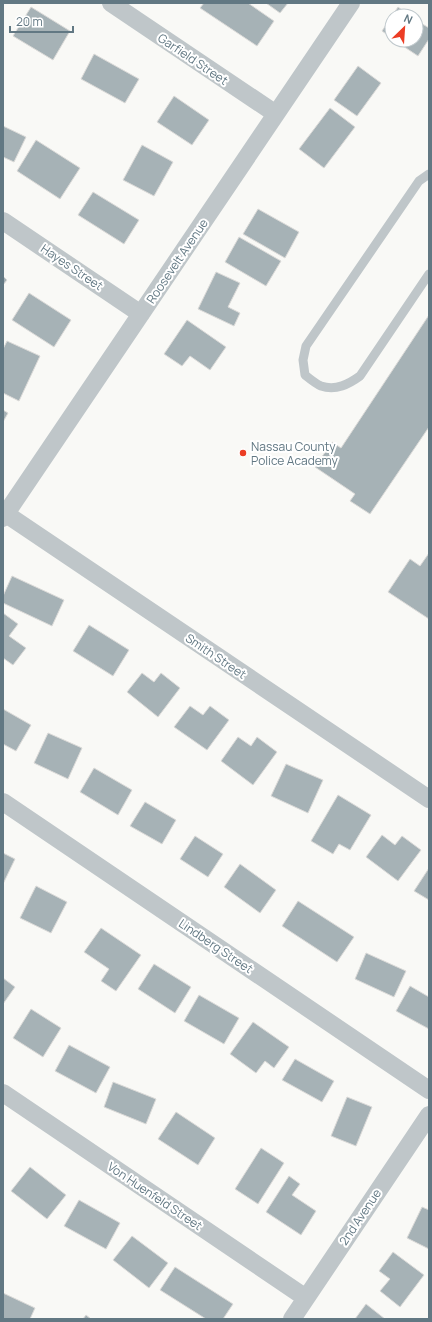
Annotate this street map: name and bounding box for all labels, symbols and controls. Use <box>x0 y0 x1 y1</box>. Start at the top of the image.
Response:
scale bar <box>10 8 73 34</box>
north arrow <box>384 8 424 48</box>
text: N <box>402 10 415 27</box>
text: 20 m <box>16 13 43 30</box>
street label: Garfield Street <box>155 29 232 89</box>
street label: Roosevelt Avenue <box>142 215 212 307</box>
street label: Hayes Street <box>38 240 107 294</box>
place label: Nassau County Police Academy <box>251 438 339 469</box>
marker: Nassau County Police Academy <box>238 448 248 458</box>
street label: Smith Street <box>182 629 250 683</box>
street label: Lindberg Street <box>176 915 257 977</box>
street label: Von Huenfeld Street <box>104 1158 206 1234</box>
street label: 2nd Avenue <box>335 1185 385 1249</box>

